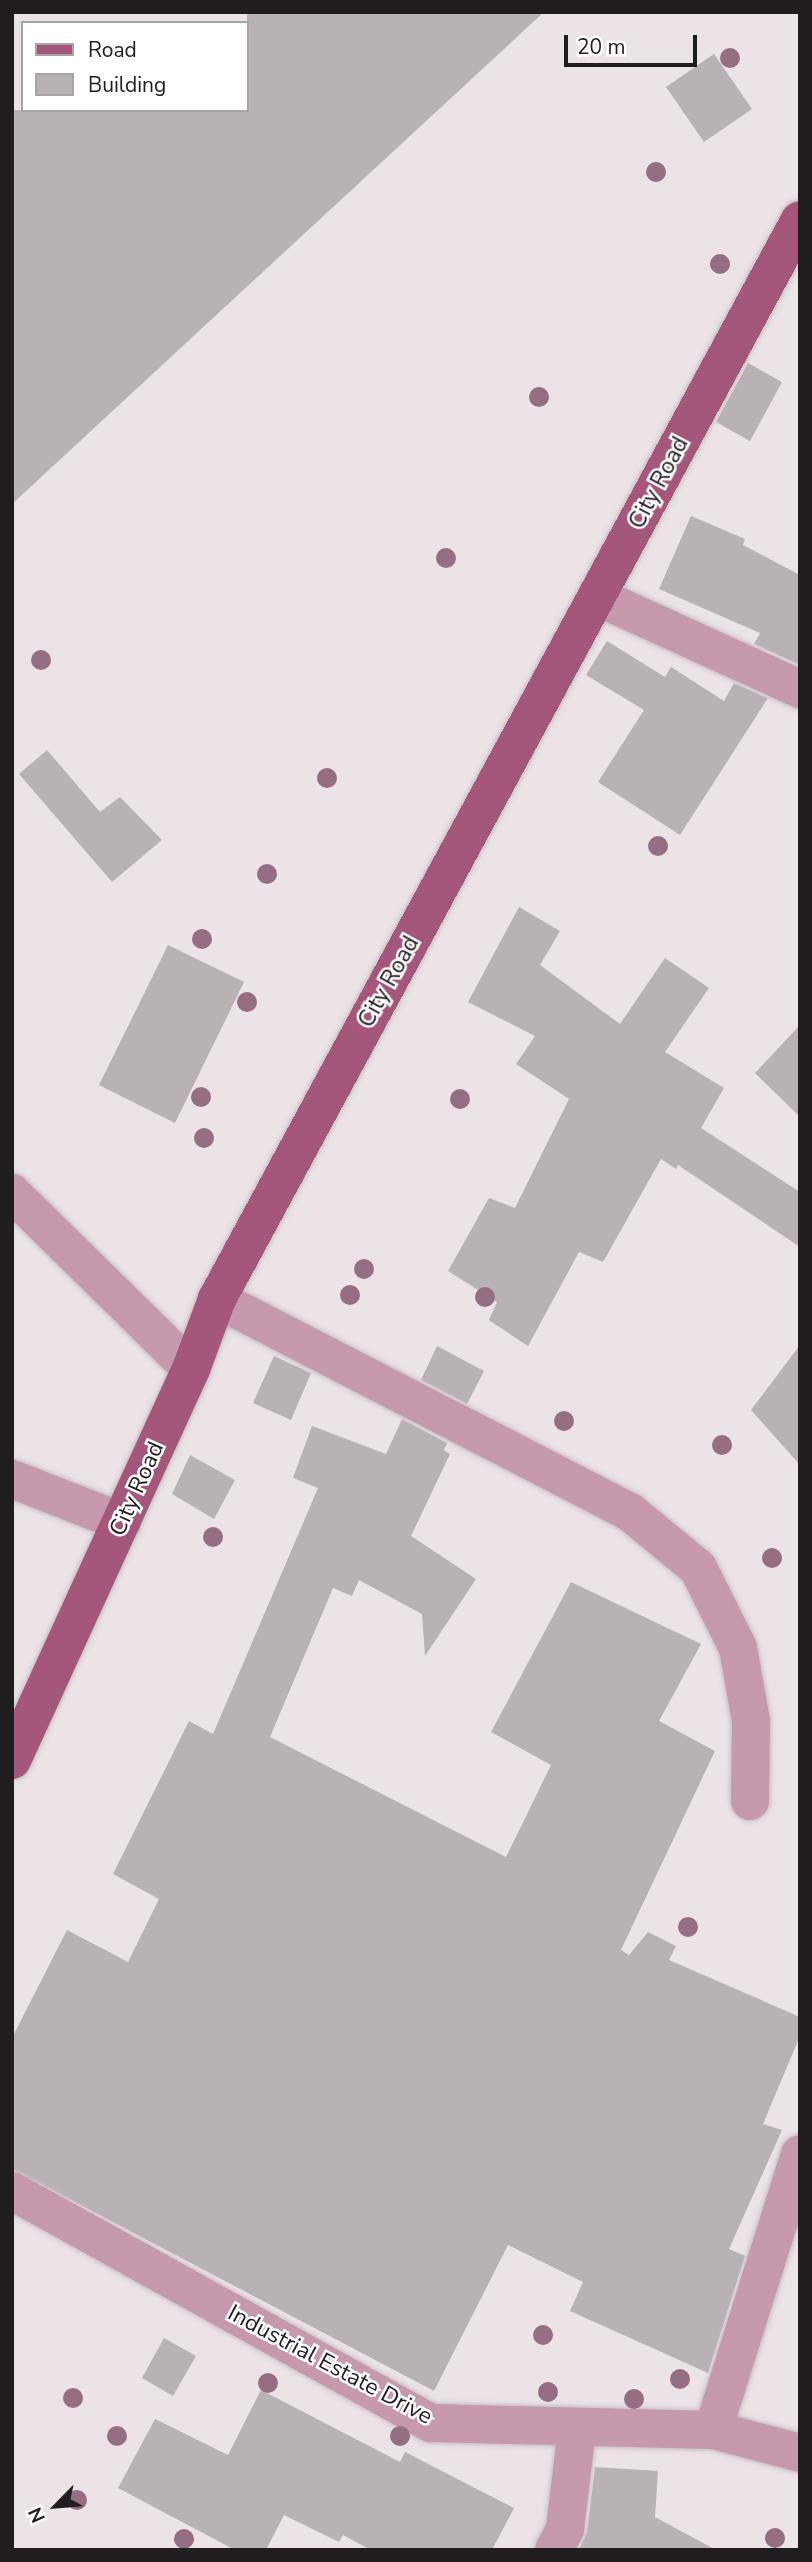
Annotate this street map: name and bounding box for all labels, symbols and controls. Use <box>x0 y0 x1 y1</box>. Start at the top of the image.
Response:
legend <box>21 21 248 112</box>
scale bar <box>567 21 700 65</box>
text: 20 m <box>577 33 626 61</box>
text: Road <box>88 36 137 64</box>
text: Building <box>88 71 166 99</box>
street label: City Road <box>623 432 695 534</box>
street label: City Road <box>353 931 425 1033</box>
street label: City Road <box>104 1438 170 1540</box>
street label: Industrial Estate Drive <box>223 2299 437 2431</box>
north arrow <box>21 2471 91 2541</box>
text: N <box>22 2503 52 2527</box>

